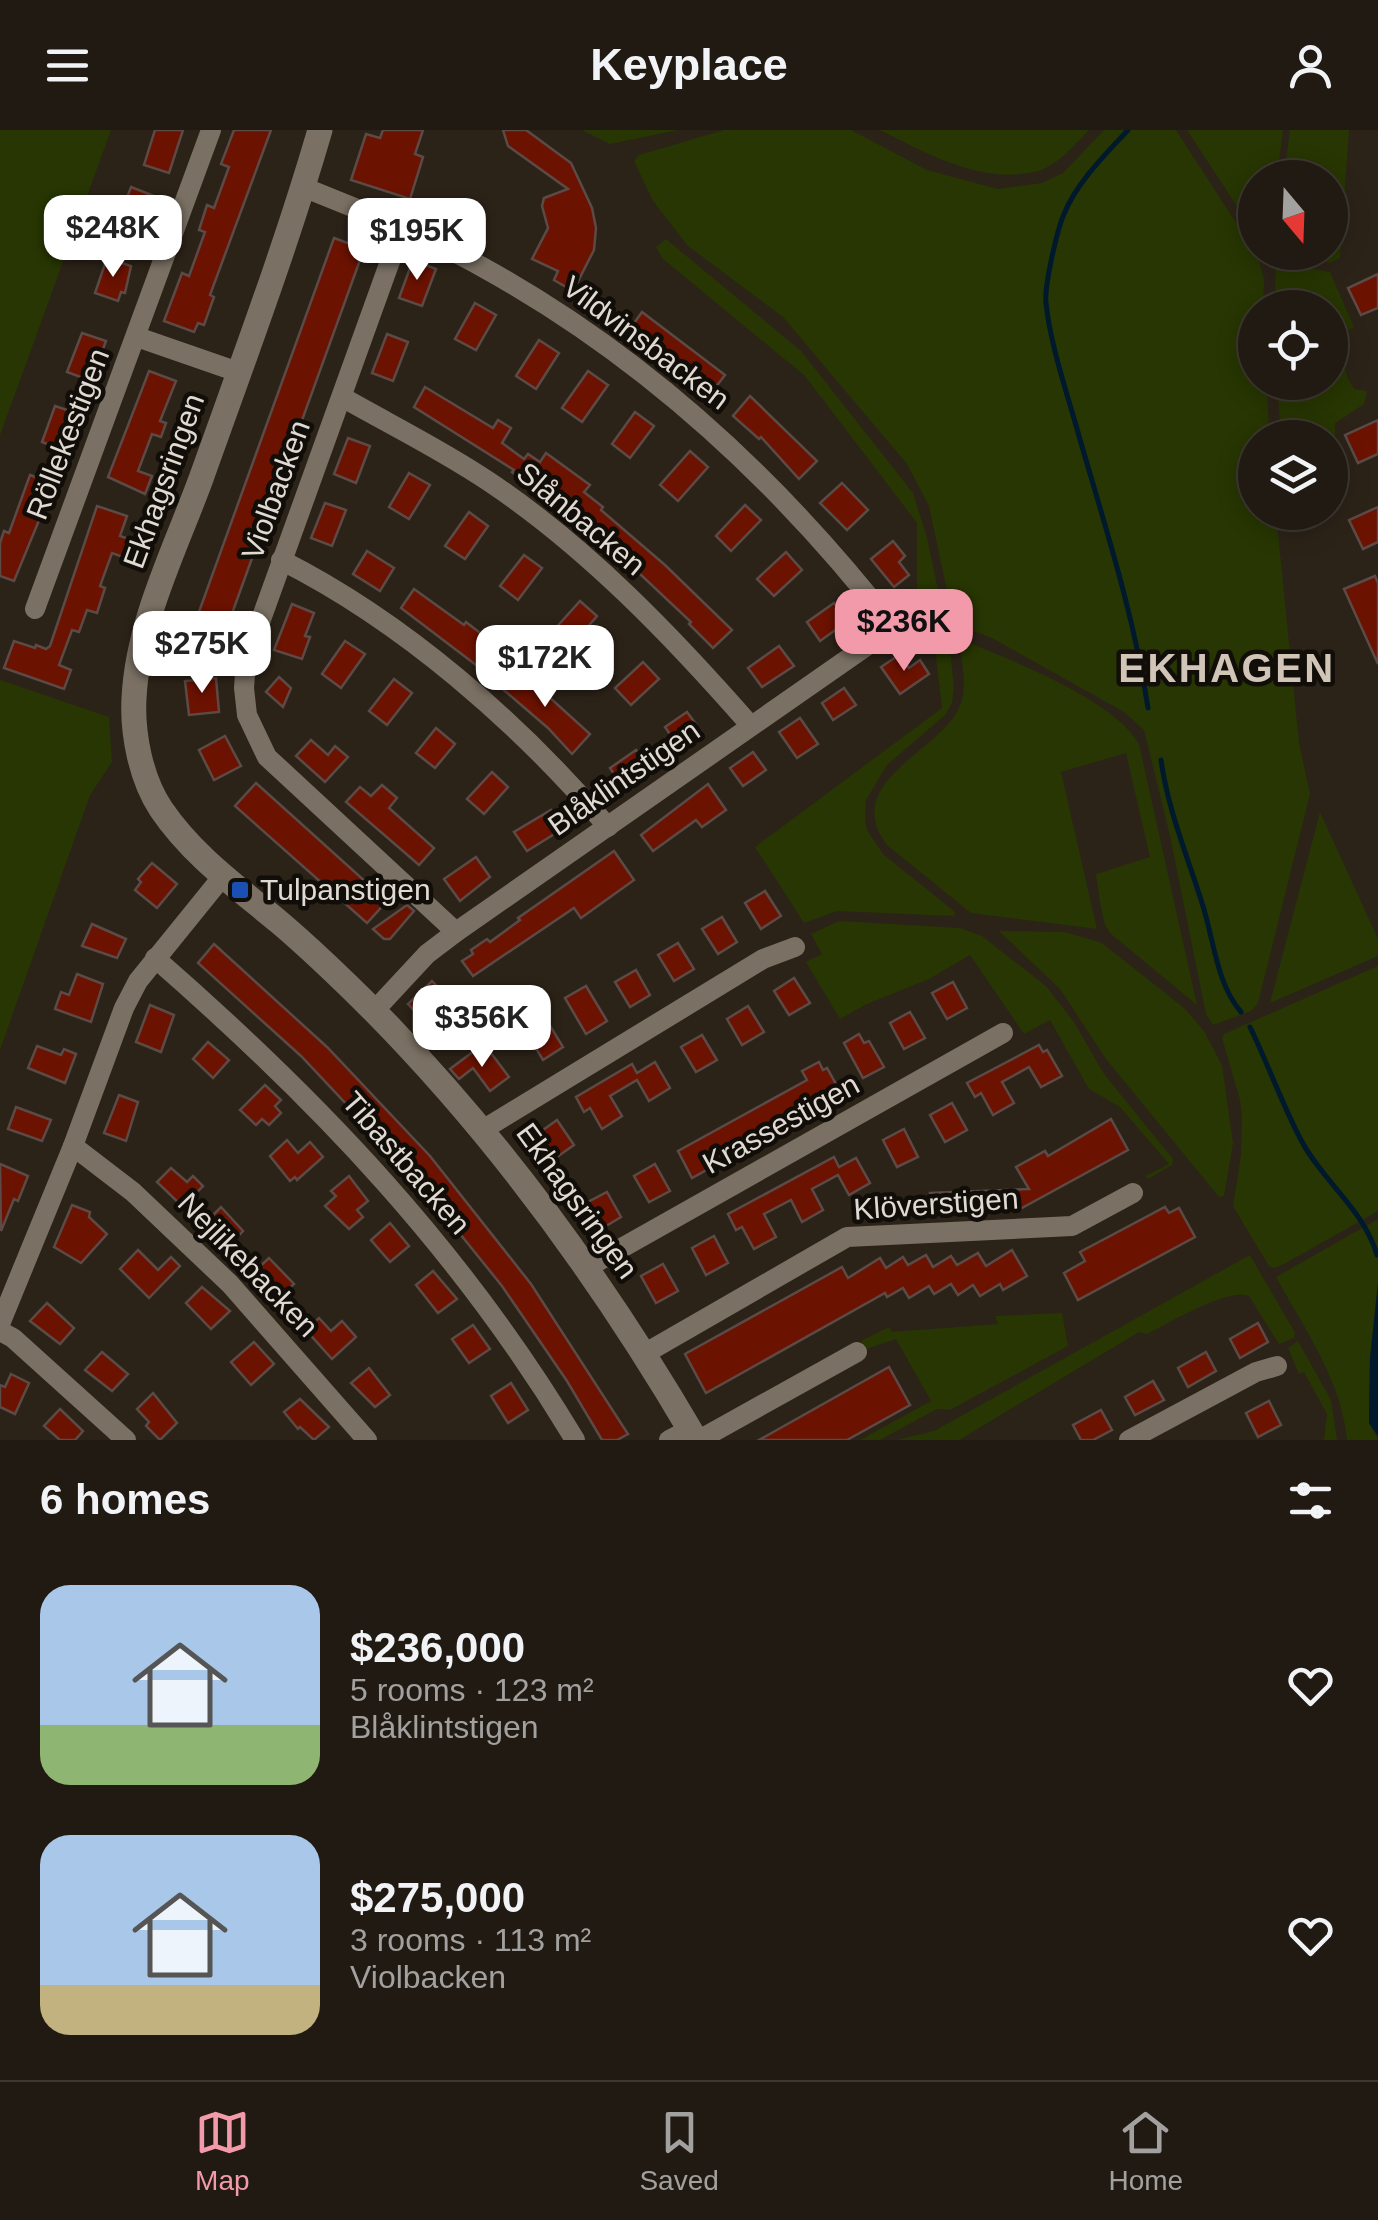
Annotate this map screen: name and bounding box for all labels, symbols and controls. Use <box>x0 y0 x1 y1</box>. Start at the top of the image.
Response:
icon: menu <box>40 38 95 93</box>
icon: person <box>1283 38 1338 93</box>
text: Keyplace <box>590 39 788 90</box>
north arrow <box>1238 160 1348 270</box>
map controls <box>1238 160 1348 530</box>
pin: $248K <box>43 195 183 280</box>
pin: $195K <box>347 198 487 283</box>
text: $248K <box>66 209 160 245</box>
text: $195K <box>370 212 464 248</box>
street label: Vildvinsbacken <box>557 269 736 416</box>
button: locate <box>1238 290 1348 400</box>
street label: Röllekestigen <box>20 344 115 524</box>
street label: Ekhagsringen <box>117 389 210 573</box>
street label: Violbacken <box>235 415 316 564</box>
button: layers <box>1238 420 1348 530</box>
street label: Slånbacken <box>511 456 652 582</box>
pin: $236K <box>834 589 974 674</box>
text: $236K <box>857 603 951 639</box>
pin: $275K <box>132 611 272 696</box>
text: $275K <box>155 625 249 661</box>
pin: $172K <box>475 625 615 710</box>
text: $172K <box>498 639 592 675</box>
district label: EKHAGEN <box>1118 646 1336 690</box>
street label: Blåklintstigen <box>542 713 706 842</box>
place label: Tulpanstigen <box>260 873 431 906</box>
marker: Tulpanstigen <box>229 879 251 901</box>
pin: $356K <box>412 985 552 1070</box>
text: $356K <box>435 999 529 1035</box>
street label: Krassestigen <box>697 1067 865 1180</box>
street label: Tibastbacken <box>336 1085 477 1240</box>
street label: Ekhagsringen <box>510 1117 645 1285</box>
street label: Klöverstigen <box>852 1181 1019 1226</box>
street label: Nejlikebacken <box>172 1186 325 1343</box>
icon: filters <box>1283 1473 1338 1528</box>
text: 6 homes <box>40 1476 210 1523</box>
text: $236,000 <box>350 1624 525 1671</box>
icon: home <box>120 1625 240 1745</box>
icon: heart <box>1283 1658 1338 1713</box>
text: 5 rooms · 123 m² <box>350 1672 594 1708</box>
text: Blåklintstigen <box>350 1709 539 1745</box>
text: $275,000 <box>350 1874 525 1921</box>
icon: home <box>120 1875 240 1995</box>
icon: heart <box>1283 1908 1338 1963</box>
text: 3 rooms · 113 m² <box>350 1922 591 1958</box>
text: Violbacken <box>350 1959 506 1995</box>
tab: Map <box>195 2105 250 2197</box>
tab: Saved <box>639 2105 719 2197</box>
tab: Home <box>1108 2105 1183 2197</box>

